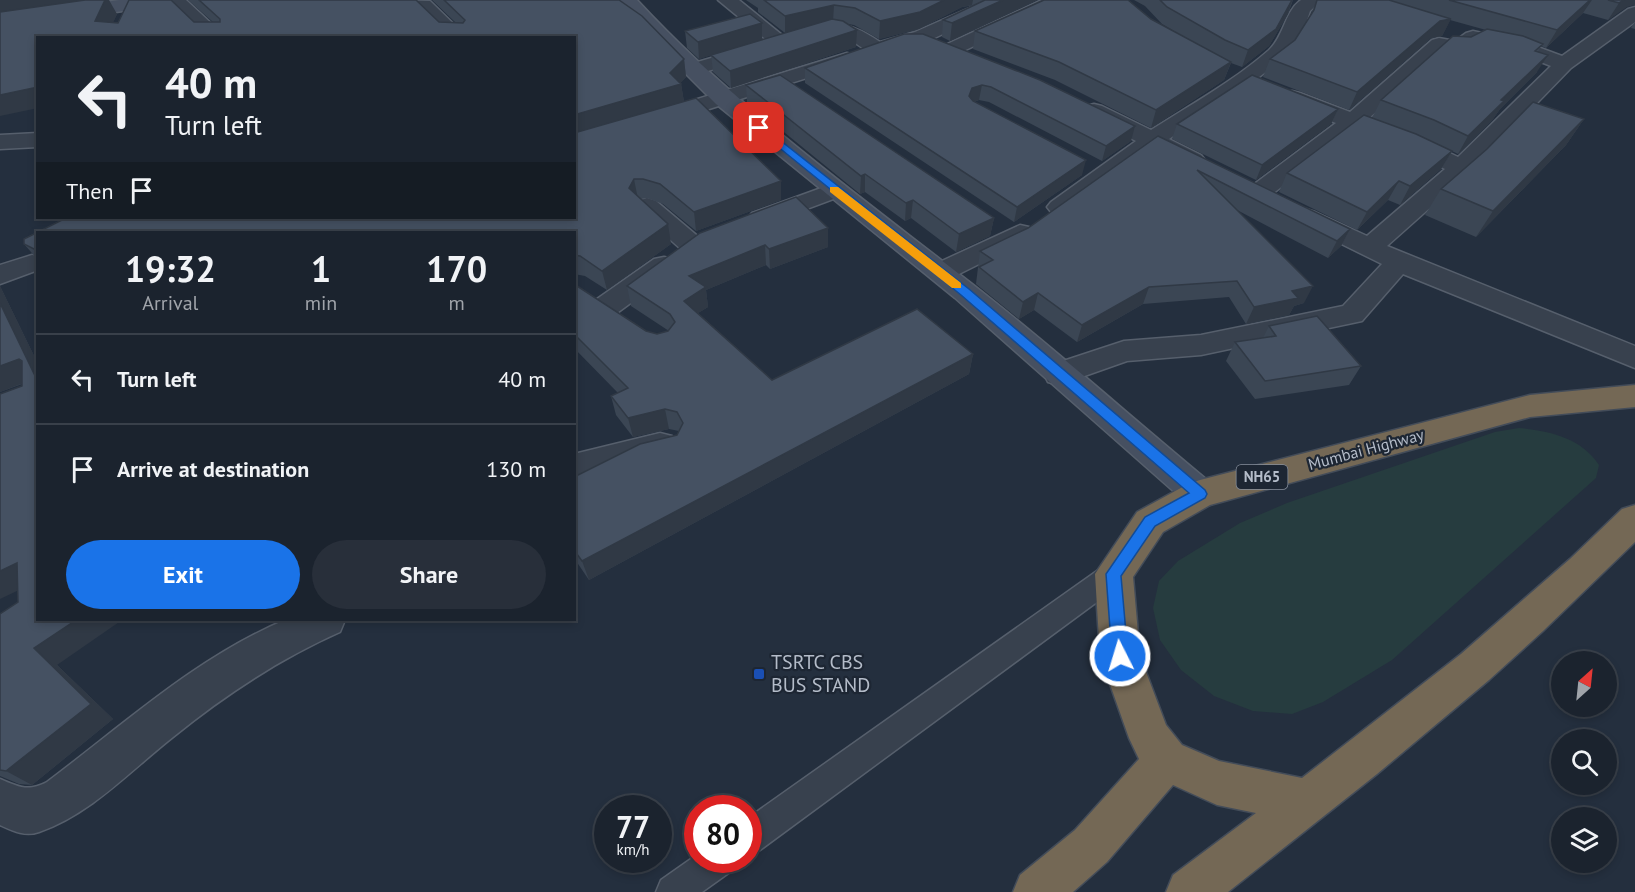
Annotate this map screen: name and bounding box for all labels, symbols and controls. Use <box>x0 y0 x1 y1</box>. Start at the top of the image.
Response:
text: 40 m <box>165 55 257 110</box>
icon: left <box>66 60 144 138</box>
pin <box>733 102 784 153</box>
text: Turn left <box>165 108 262 142</box>
icon: arrive <box>742 111 775 144</box>
icon: arrive <box>125 174 158 207</box>
text: Then <box>66 177 113 205</box>
text: 19:32 <box>125 245 216 292</box>
text: 1 <box>311 245 331 292</box>
text: 170 <box>426 245 487 292</box>
text: Arrival <box>142 290 198 316</box>
text: min <box>305 290 337 316</box>
text: m <box>449 290 465 316</box>
icon: left <box>66 363 99 396</box>
text: Turn left <box>117 365 197 393</box>
text: 40 m <box>498 365 546 393</box>
street label: Mumbai Highway <box>1306 424 1427 474</box>
icon: arrive <box>66 453 99 486</box>
text: Arrive at destination <box>117 455 309 483</box>
text: 130 m <box>486 455 546 483</box>
road number: NH65 <box>1236 465 1288 489</box>
button: Exit <box>66 540 300 609</box>
button: Share <box>312 540 546 609</box>
position arrow <box>1088 624 1152 688</box>
place label: TSRTC CBS BUS STAND <box>771 649 870 698</box>
north arrow <box>1551 651 1617 717</box>
map controls <box>1551 651 1617 873</box>
marker: TSRTC CBS BUS STAND <box>752 667 766 681</box>
button: search <box>1551 729 1617 795</box>
speed limit sign: 80 <box>684 795 762 873</box>
text: 77 <box>616 807 650 846</box>
button: layers <box>1551 807 1617 873</box>
text: km/h <box>617 840 649 859</box>

